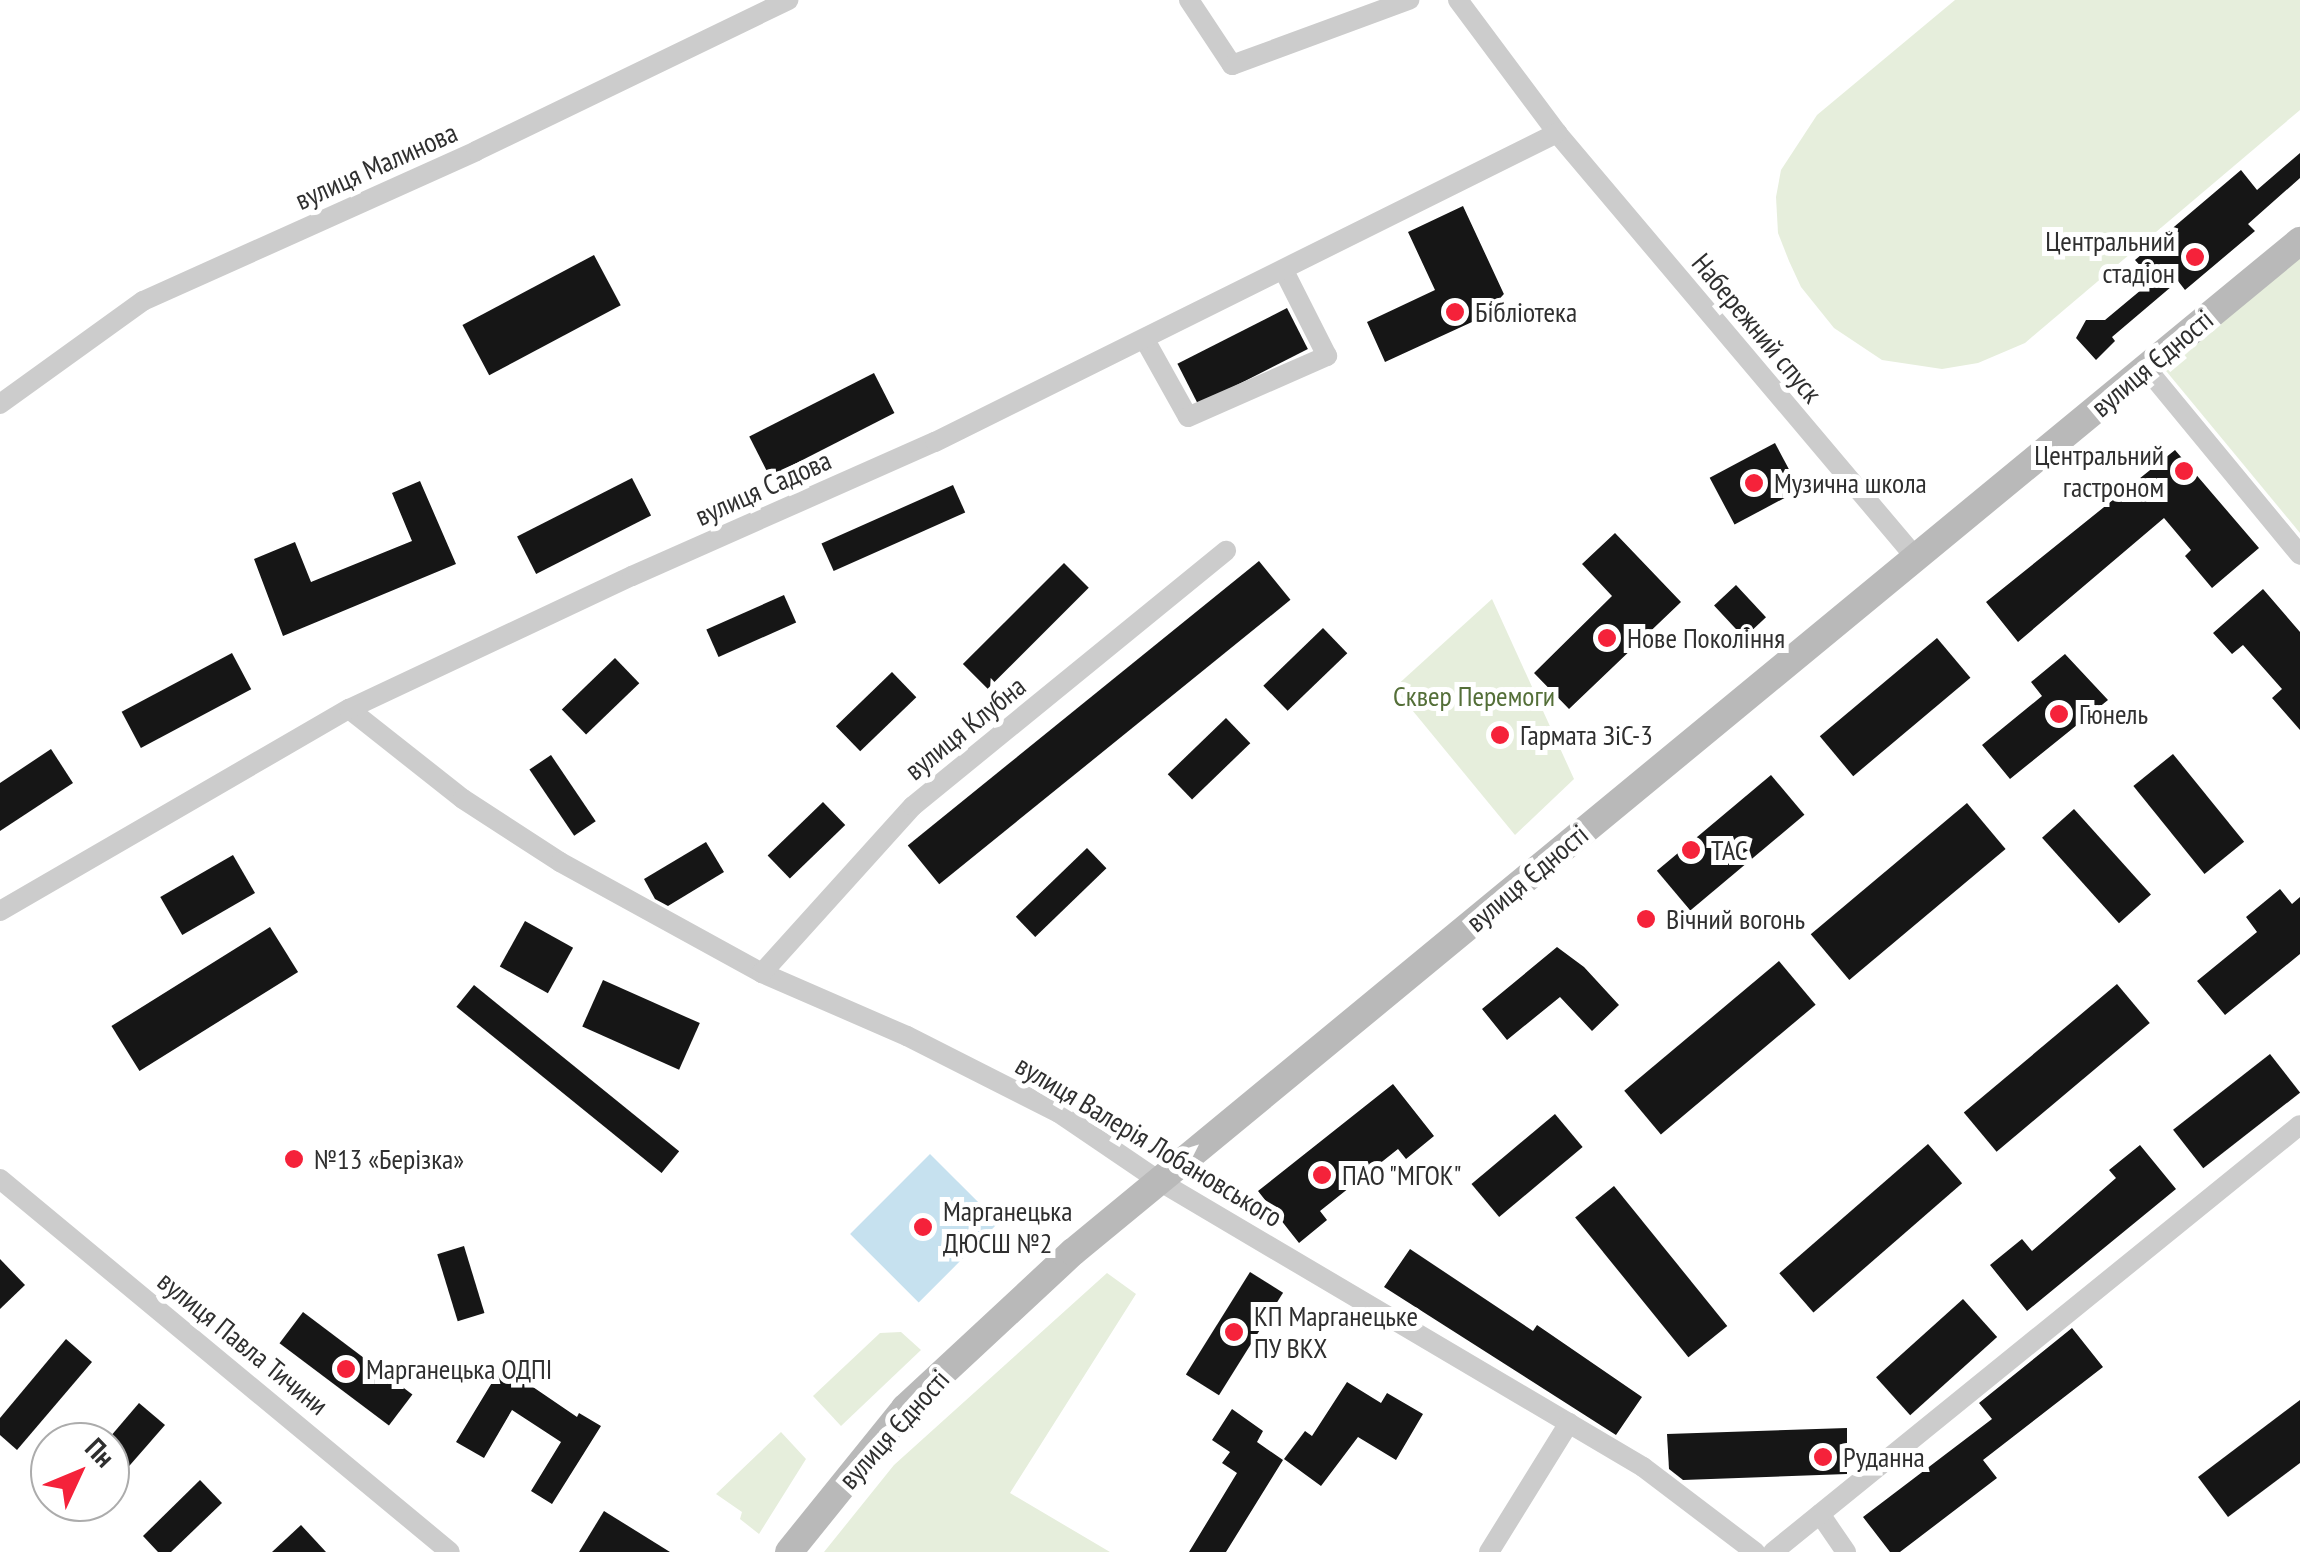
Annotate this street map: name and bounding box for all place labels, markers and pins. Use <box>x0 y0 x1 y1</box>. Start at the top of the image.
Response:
place label: Центральний стадіон <box>2045 224 2175 290</box>
marker: Центральний стадіон <box>2184 246 2206 268</box>
place label: Бібліотека <box>1475 295 1577 329</box>
marker: Бібліотека <box>1444 301 1466 323</box>
place label: Центральний гастроном <box>2034 438 2164 504</box>
marker: Центральний гастроном <box>2173 460 2195 482</box>
place label: Музична школа <box>1774 466 1927 500</box>
marker: Музична школа <box>1743 472 1765 494</box>
place label: Нове Покоління <box>1627 621 1785 655</box>
marker: Нове Покоління <box>1596 627 1618 649</box>
place label: Гюнель <box>2079 697 2148 731</box>
marker: Гюнель <box>2048 703 2070 725</box>
place label: Гармата ЗіС-3 <box>1520 718 1653 752</box>
marker: Гармата ЗіС-3 <box>1489 724 1511 746</box>
place label: ТАС <box>1711 833 1747 867</box>
marker: ТАС <box>1680 839 1702 861</box>
place label: Вічний вогонь <box>1666 902 1805 936</box>
marker: Вічний вогонь <box>1635 908 1657 930</box>
place label: №13 «Берізка» <box>314 1142 464 1176</box>
marker: №13 «Берізка» <box>283 1148 305 1170</box>
place label: ПАО "МГОК" <box>1342 1158 1463 1192</box>
marker: ПАО "МГОК" <box>1311 1164 1333 1186</box>
place label: Марганецька ДЮСШ №2 <box>943 1194 1072 1260</box>
marker: Марганецька ДЮСШ №2 <box>912 1216 934 1238</box>
place label: КП Марганецьке ПУ ВКХ <box>1254 1299 1418 1365</box>
marker: КП Марганецьке ПУ ВКХ <box>1223 1321 1245 1343</box>
place label: Марганецька ОДПІ <box>366 1352 552 1386</box>
marker: Марганецька ОДПІ <box>335 1358 357 1380</box>
place label: Руданна <box>1843 1440 1925 1474</box>
marker: Руданна <box>1812 1446 1834 1468</box>

